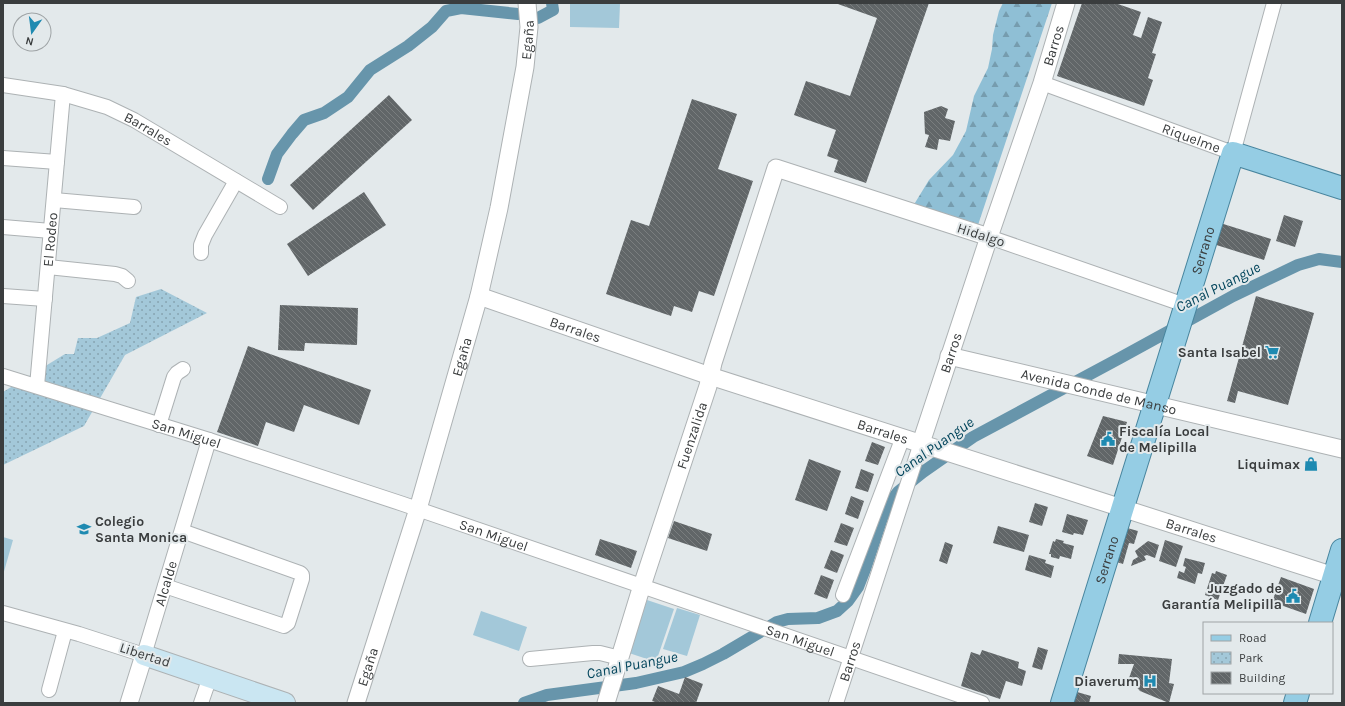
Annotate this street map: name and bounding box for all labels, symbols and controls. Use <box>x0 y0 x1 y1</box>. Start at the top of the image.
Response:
north arrow <box>12 12 52 52</box>
street label: Egaña <box>517 20 538 61</box>
street label: Barros <box>1039 23 1067 68</box>
text: N <box>24 34 35 48</box>
street label: Barrales <box>121 108 175 149</box>
street label: Riquelme <box>1160 119 1223 156</box>
street label: El Rodeo <box>39 212 61 267</box>
street label: Hidalgo <box>955 219 1007 251</box>
street label: Serrano <box>1187 224 1218 277</box>
water label: Canal Puangue <box>1173 258 1263 316</box>
street label: Barrales <box>548 313 603 346</box>
street label: Barros <box>936 330 965 375</box>
street label: Egaña <box>448 335 475 378</box>
place label: Santa Isabel <box>1178 344 1261 361</box>
supermarket icon: Santa Isabel <box>1264 344 1280 360</box>
street label: Avenida Conde de Manso <box>1019 365 1178 418</box>
street label: Fuenzalida <box>673 400 711 471</box>
water label: Canal Puangue <box>891 413 977 481</box>
street label: San Miguel <box>150 414 223 452</box>
street label: Barrales <box>855 415 911 448</box>
place label: Fiscalía Local de Melipilla <box>1119 423 1210 456</box>
public building icon: Fiscalía Local de Melipilla <box>1100 431 1116 447</box>
place label: Liquimax <box>1237 456 1300 473</box>
shop icon: Liquimax <box>1303 456 1319 472</box>
place label: Colegio Santa Monica <box>95 513 187 546</box>
street label: Barrales <box>1164 514 1219 546</box>
street label: San Miguel <box>457 516 530 555</box>
school or university icon: Colegio Santa Monica <box>76 521 92 537</box>
street label: Serrano <box>1091 534 1122 586</box>
street label: Alcalde <box>151 559 181 608</box>
place label: Juzgado de Garantía Melipilla <box>1162 580 1282 613</box>
public building icon: Juzgado de Garantía Melipilla <box>1285 588 1301 604</box>
street label: San Miguel <box>764 621 837 660</box>
legend <box>1203 622 1333 694</box>
text: Road <box>1239 631 1267 645</box>
street label: Libertad <box>117 639 173 671</box>
street label: Barros <box>835 639 864 684</box>
street label: Egaña <box>353 645 382 688</box>
water label: Canal Puangue <box>585 647 679 683</box>
text: Park <box>1239 651 1264 665</box>
text: Building <box>1239 671 1286 685</box>
place label: Diaverum <box>1074 673 1139 690</box>
hospital icon: Diaverum <box>1142 673 1158 689</box>

